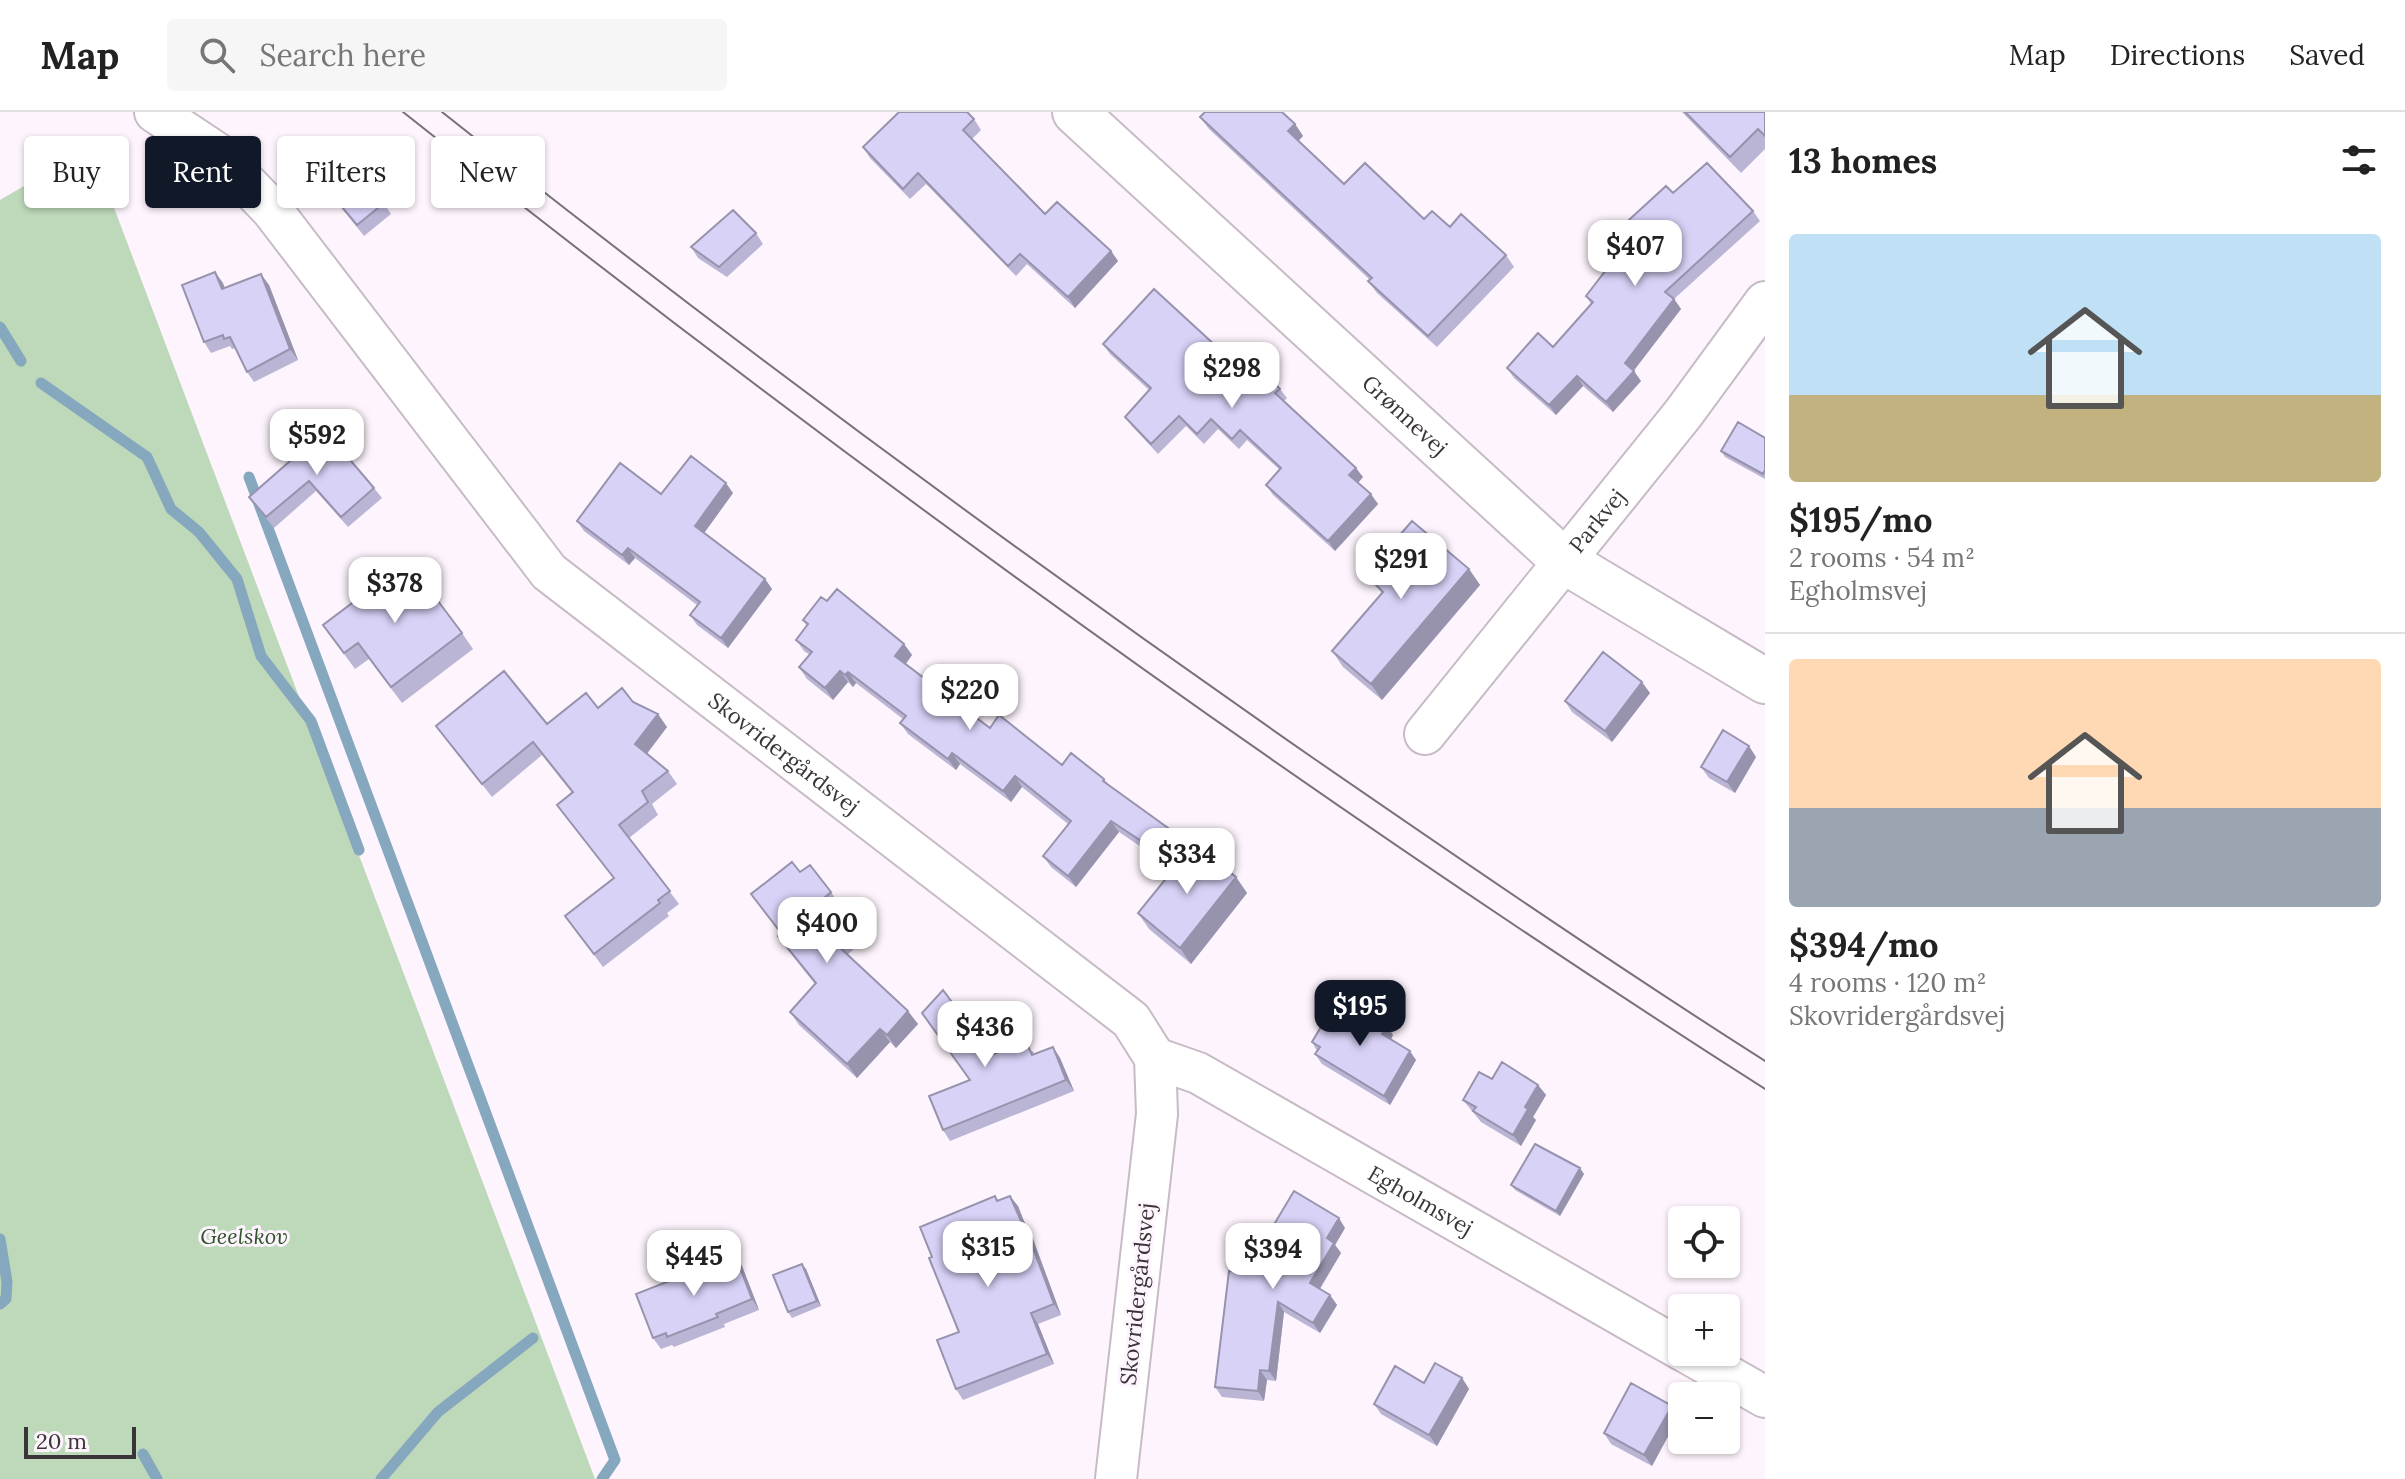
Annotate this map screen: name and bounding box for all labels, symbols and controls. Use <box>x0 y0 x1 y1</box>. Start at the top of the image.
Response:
search box <box>167 19 727 91</box>
text: Map <box>40 31 119 79</box>
icon: search <box>195 33 239 77</box>
text: Search here <box>259 36 426 74</box>
text: Map <box>2009 37 2066 73</box>
text: Directions <box>2110 37 2245 73</box>
text: Saved <box>2289 37 2365 73</box>
chip: Buy <box>24 136 129 208</box>
chip: Rent <box>145 136 261 208</box>
chip: Filters <box>277 136 415 208</box>
chip: New <box>431 136 545 208</box>
icon: filters <box>2337 138 2381 182</box>
text: 13 homes <box>1789 139 1937 182</box>
pin: $407 <box>1588 220 1682 288</box>
text: $407 <box>1606 229 1664 262</box>
icon: home <box>2013 286 2157 430</box>
pin: $298 <box>1185 342 1279 410</box>
text: $298 <box>1203 351 1262 384</box>
street label: Grønnevej <box>1356 369 1454 461</box>
pin: $592 <box>270 409 364 477</box>
text: $592 <box>288 418 346 451</box>
street label: Parkvej <box>1563 483 1631 558</box>
text: $195/mo <box>1789 498 1932 541</box>
pin: $291 <box>1354 533 1448 601</box>
text: 2 rooms · 54 m² <box>1789 541 1975 574</box>
text: $291 <box>1374 542 1428 575</box>
pin: $378 <box>348 557 442 625</box>
text: $378 <box>367 566 423 599</box>
text: Egholmsvej <box>1789 574 1927 607</box>
pin: $220 <box>923 664 1017 732</box>
text: $220 <box>940 673 1000 706</box>
street label: Skovridergårdsvej <box>703 686 865 820</box>
icon: home <box>2013 711 2157 855</box>
pin: $334 <box>1140 828 1234 896</box>
text: $334 <box>1158 837 1216 870</box>
pin: $400 <box>780 897 874 965</box>
text: $400 <box>796 906 858 939</box>
text: $394/mo <box>1789 923 1938 966</box>
text: 4 rooms · 120 m² <box>1789 966 1987 999</box>
pin: $195 <box>1313 980 1407 1048</box>
text: $195 <box>1333 989 1387 1022</box>
text: Skovridergårdsvej <box>1789 999 2005 1032</box>
pin: $436 <box>938 1001 1032 1069</box>
text: $436 <box>955 1010 1015 1043</box>
street label: Egholmsvej <box>1363 1159 1478 1242</box>
street label: Skovridergårdsvej <box>1114 1201 1160 1387</box>
map controls <box>1668 1206 1740 1454</box>
button: locate <box>1668 1206 1740 1278</box>
pin: $315 <box>941 1221 1035 1289</box>
park label: Geelskov <box>200 1222 288 1250</box>
pin: $394 <box>1226 1223 1320 1291</box>
pin: $445 <box>647 1230 741 1298</box>
text: $315 <box>961 1230 1015 1263</box>
text: $394 <box>1243 1232 1303 1265</box>
text: $445 <box>665 1239 723 1272</box>
button: + <box>1668 1294 1740 1366</box>
button: − <box>1668 1382 1740 1454</box>
scale bar <box>24 1423 136 1459</box>
text: 20 m <box>36 1427 87 1455</box>

